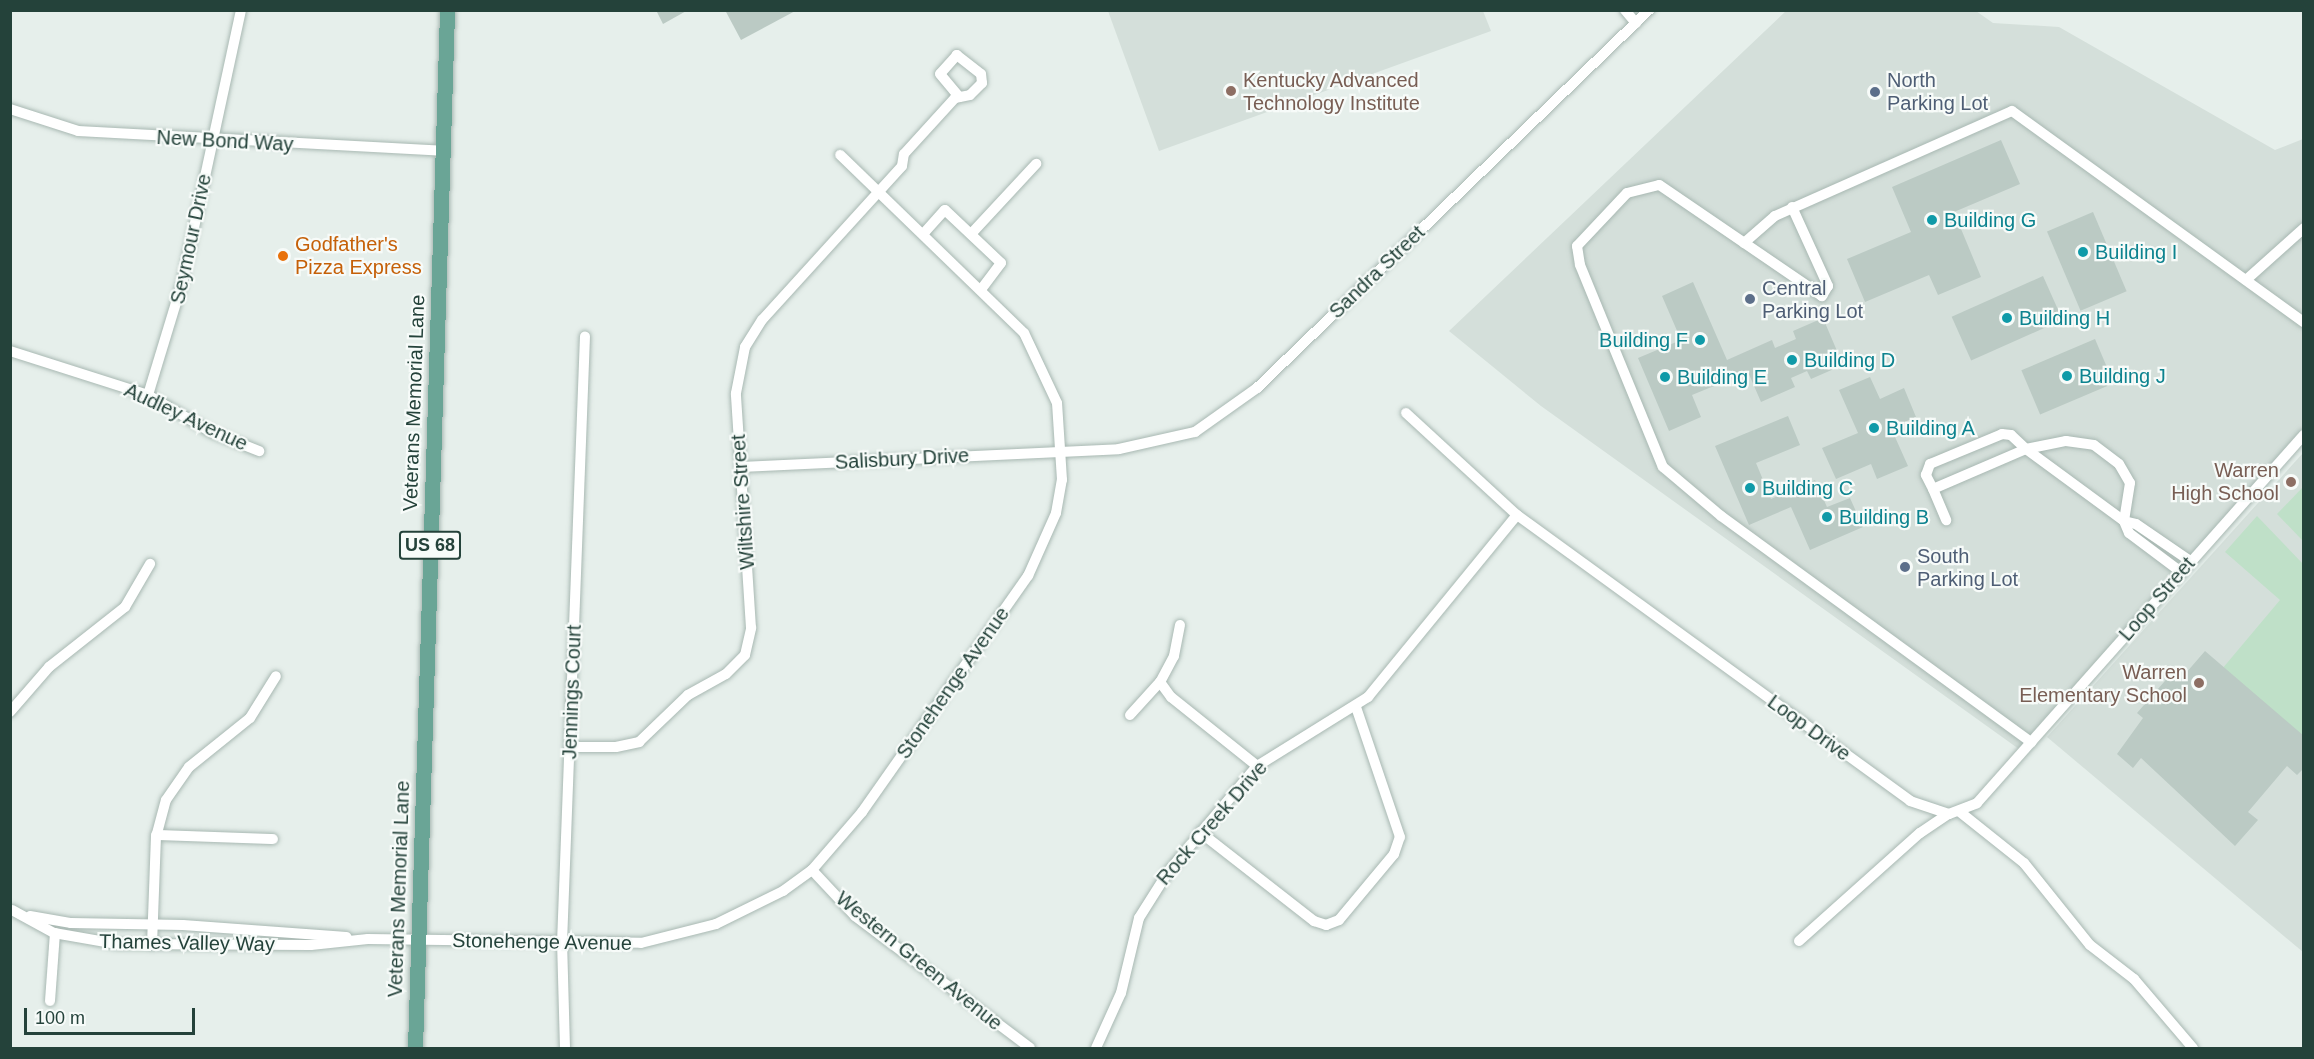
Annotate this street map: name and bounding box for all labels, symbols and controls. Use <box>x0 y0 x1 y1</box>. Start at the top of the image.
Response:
place label: Kentucky Advanced Technology Institute <box>1243 68 1420 115</box>
place label: North Parking Lot <box>1887 68 1988 115</box>
marker: Kentucky Advanced Technology Institute <box>1224 84 1238 98</box>
marker: North Parking Lot <box>1868 85 1882 99</box>
street label: New Bond Way <box>156 125 294 157</box>
street label: Seymour Drive <box>166 172 216 306</box>
place label: Building G <box>1944 208 2036 232</box>
marker: Building G <box>1925 213 1939 227</box>
street label: Sandra Street <box>1324 221 1430 323</box>
place label: Godfather's Pizza Express <box>295 232 422 279</box>
place label: Building I <box>2095 240 2177 264</box>
marker: Building I <box>2076 245 2090 259</box>
marker: Godfather's Pizza Express <box>276 249 290 263</box>
place label: Central Parking Lot <box>1762 276 1863 323</box>
marker: Central Parking Lot <box>1743 292 1757 306</box>
street label: Veterans Memorial Lane <box>398 294 430 512</box>
place label: Building H <box>2019 306 2110 330</box>
marker: Building H <box>2000 311 2014 325</box>
place label: Building F <box>1599 328 1688 352</box>
marker: Building F <box>1693 333 1707 347</box>
place label: Building D <box>1804 348 1895 372</box>
marker: Building D <box>1785 353 1799 367</box>
place label: Building J <box>2079 364 2166 388</box>
place label: Building E <box>1677 365 1767 389</box>
marker: Building J <box>2060 369 2074 383</box>
marker: Building E <box>1658 370 1672 384</box>
street label: Audley Avenue <box>120 378 252 456</box>
place label: Building A <box>1886 416 1976 440</box>
marker: Building A <box>1867 421 1881 435</box>
street label: Wiltshire Street <box>726 434 760 570</box>
street label: Salisbury Drive <box>834 443 970 475</box>
place label: Warren High School <box>2171 458 2279 505</box>
marker: Warren High School <box>2284 475 2298 489</box>
place label: Building C <box>1762 476 1853 500</box>
marker: Building C <box>1743 481 1757 495</box>
place label: Building B <box>1839 505 1929 529</box>
marker: Building B <box>1820 510 1834 524</box>
road number: US 68 <box>398 530 462 560</box>
place label: South Parking Lot <box>1917 544 2018 591</box>
street label: Loop Street <box>2114 552 2200 646</box>
marker: South Parking Lot <box>1898 560 1912 574</box>
street label: Stonehenge Avenue <box>891 602 1015 764</box>
street label: Jennings Court <box>558 624 586 760</box>
place label: Warren Elementary School <box>2019 660 2187 707</box>
marker: Warren Elementary School <box>2192 676 2206 690</box>
street label: Loop Drive <box>1763 690 1855 766</box>
street label: Rock Creek Drive <box>1152 756 1272 890</box>
street label: Veterans Memorial Lane <box>383 780 415 998</box>
street label: Western Green Avenue <box>831 886 1007 1036</box>
street label: Stonehenge Avenue <box>451 928 633 956</box>
street label: Thames Valley Way <box>99 929 275 957</box>
scale bar <box>27 996 198 1034</box>
text: 100 m <box>35 1008 85 1028</box>

